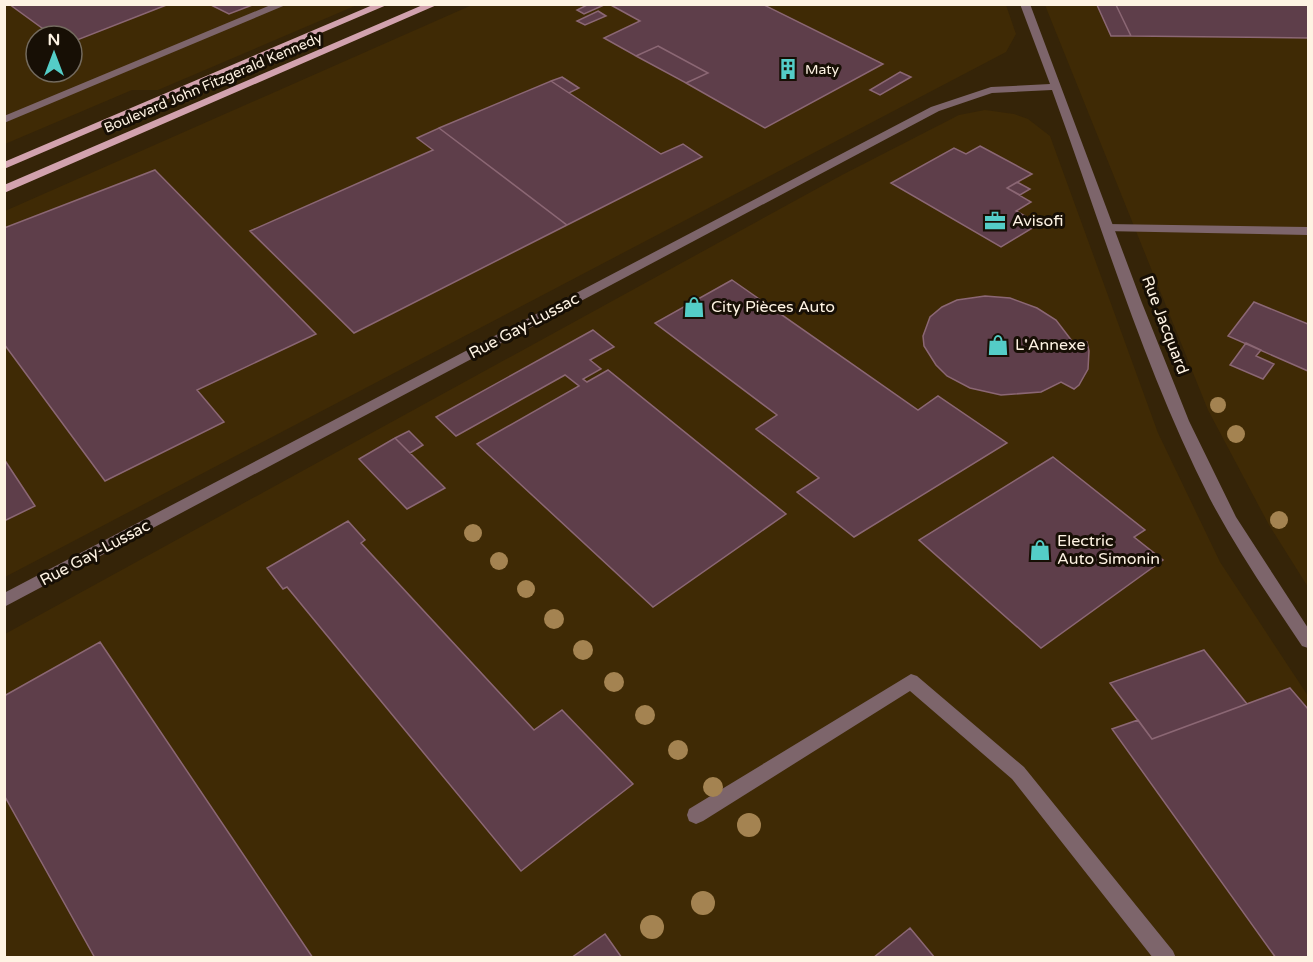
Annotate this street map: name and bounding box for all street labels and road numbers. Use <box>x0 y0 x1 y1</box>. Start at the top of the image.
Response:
street label: Boulevard John Fitzgerald Kennedy <box>101 29 325 137</box>
street label: Rue Jacquard <box>1137 273 1193 377</box>
street label: Rue Gay-Lussac <box>465 288 583 364</box>
street label: Rue Gay-Lussac <box>36 515 154 591</box>

